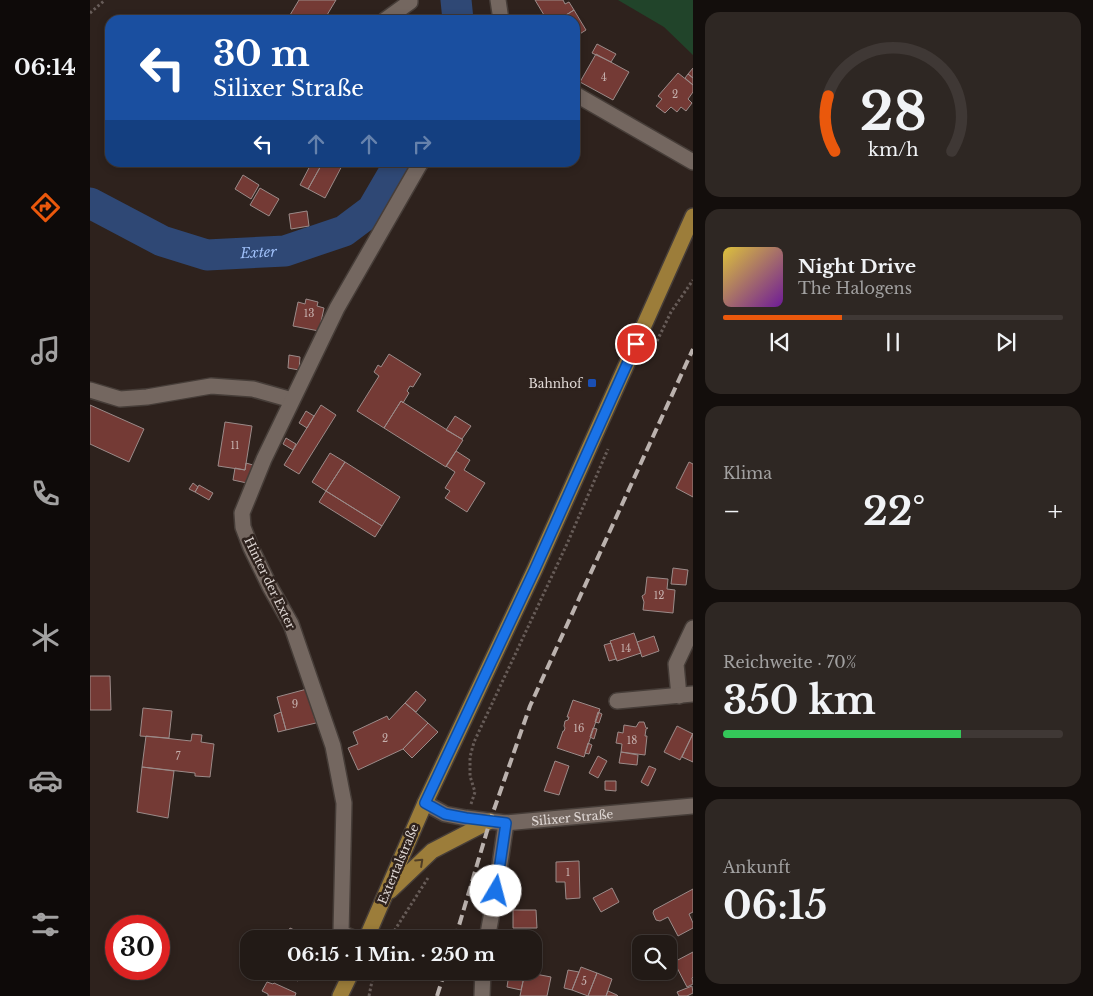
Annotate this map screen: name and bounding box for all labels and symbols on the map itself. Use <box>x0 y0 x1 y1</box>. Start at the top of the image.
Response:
house number: 4 <box>601 71 607 84</box>
house number: 2 <box>672 88 678 101</box>
water label: Exter <box>239 242 278 262</box>
house number: 13 <box>304 307 314 320</box>
pin <box>615 323 657 365</box>
place label: Bahnhof <box>529 376 584 391</box>
marker: Bahnhof <box>586 377 598 389</box>
house number: 11 <box>231 439 239 452</box>
street label: Hinter der Exter <box>241 534 299 632</box>
house number: 12 <box>654 589 664 602</box>
house number: 14 <box>621 642 631 655</box>
house number: 9 <box>292 698 298 711</box>
house number: 16 <box>574 722 584 735</box>
house number: 2 <box>382 732 388 745</box>
house number: 18 <box>627 734 637 747</box>
house number: 7 <box>175 750 181 763</box>
street label: Silixer Straße <box>531 806 614 828</box>
street label: Extertalstraße <box>374 822 422 906</box>
one-way arrow <box>415 859 424 868</box>
position arrow <box>469 864 521 916</box>
house number: 1 <box>566 866 570 879</box>
speed limit sign: 30 <box>105 915 170 980</box>
house number: 5 <box>581 975 587 988</box>

